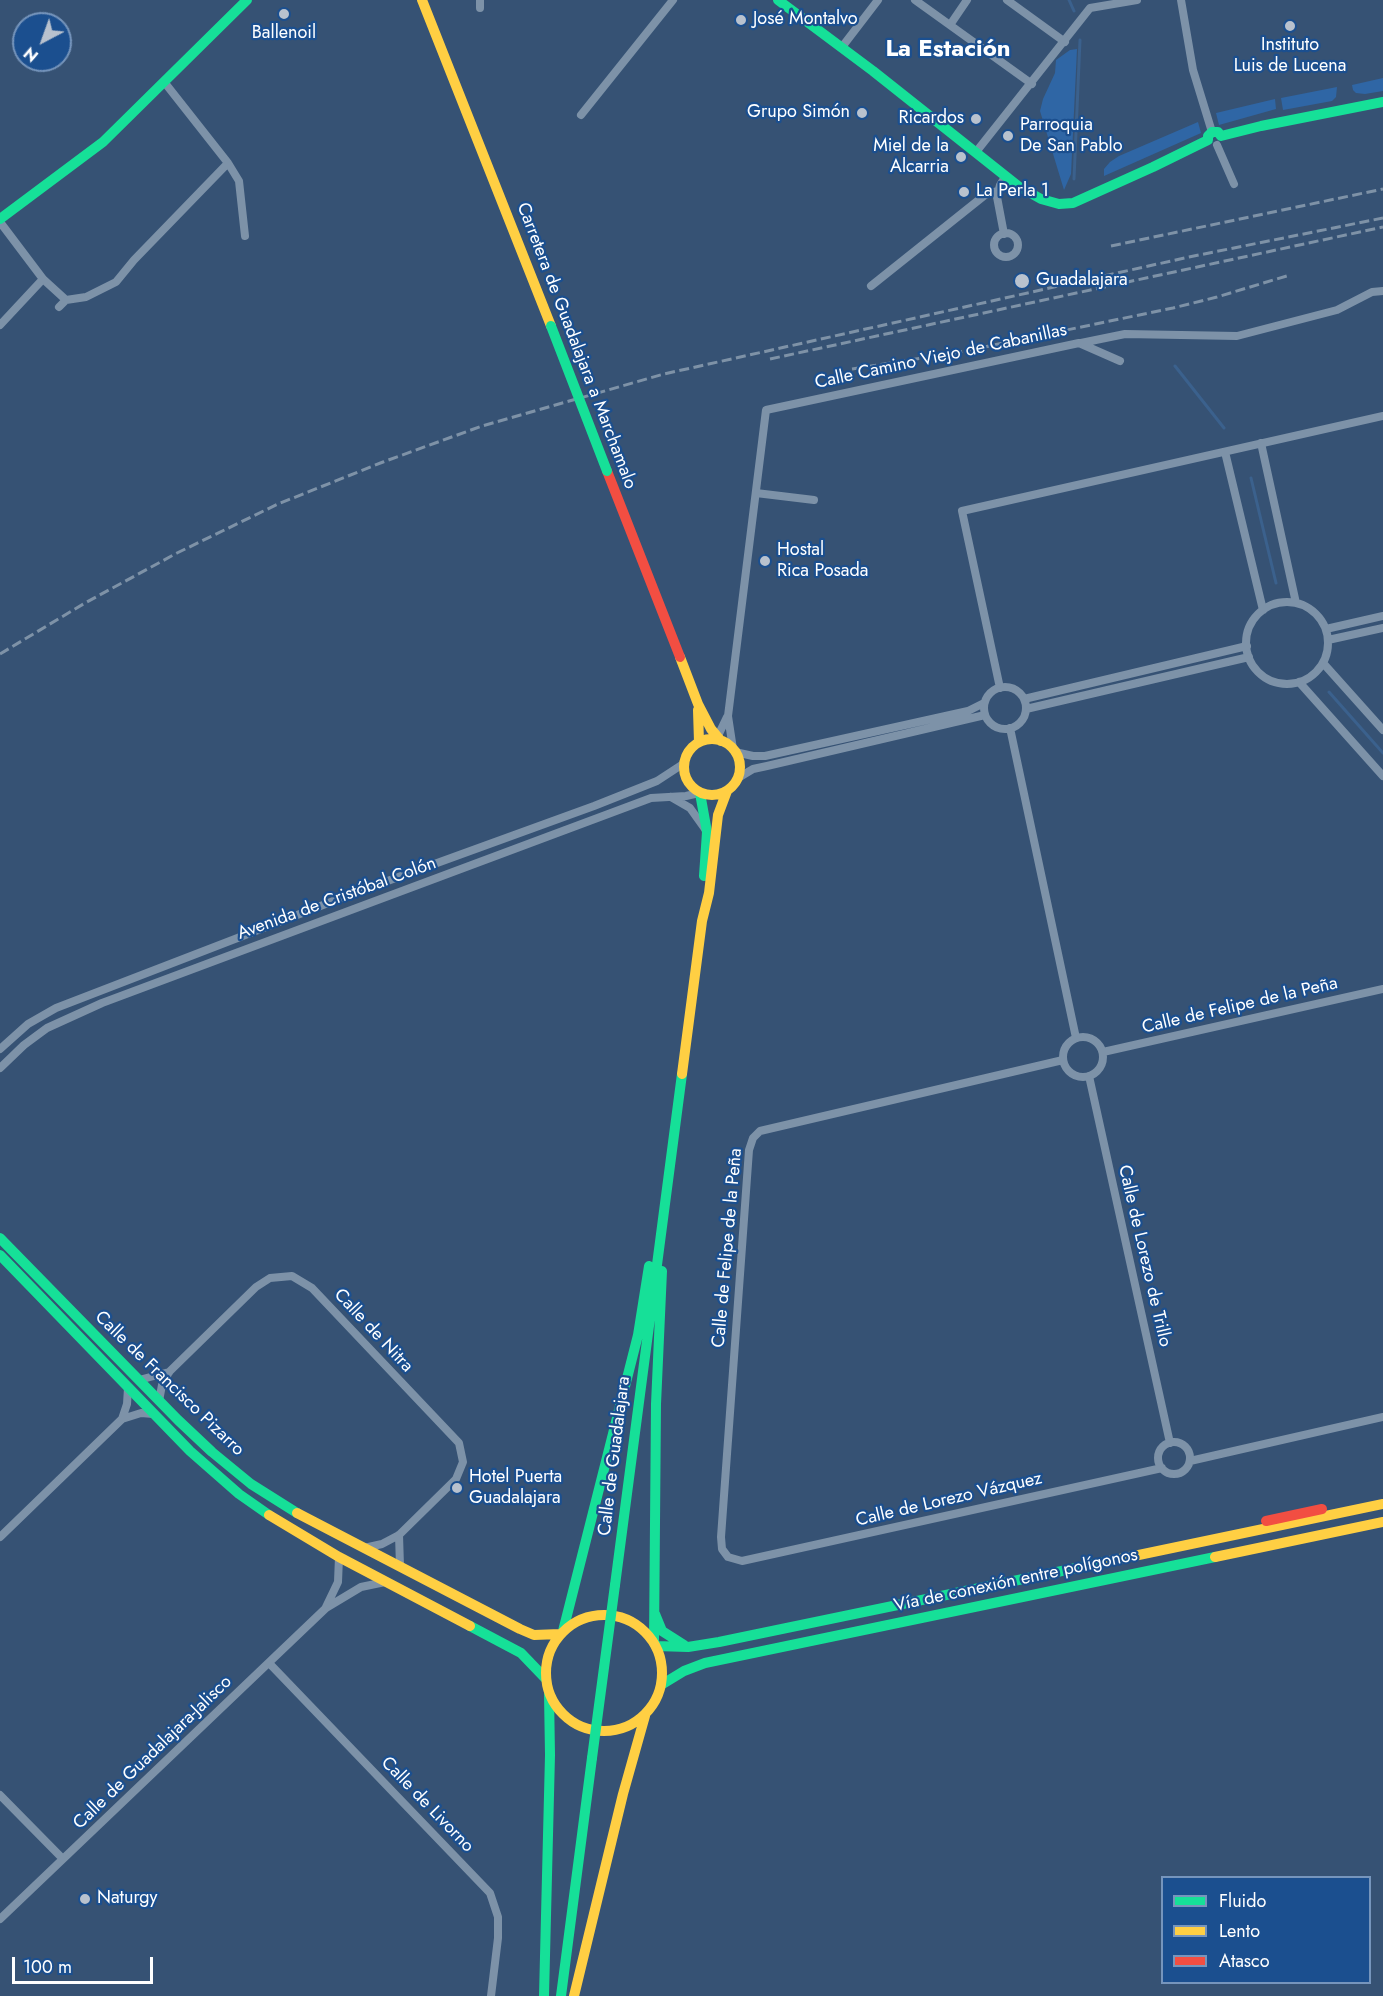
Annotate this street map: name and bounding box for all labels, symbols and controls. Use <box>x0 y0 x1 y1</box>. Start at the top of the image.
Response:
marker: Ballenoil <box>277 7 291 21</box>
place label: José Montalvo <box>753 9 858 31</box>
north arrow <box>12 12 72 72</box>
marker: José Montalvo <box>734 13 748 27</box>
marker: Instituto Luis de Lucena <box>1283 19 1297 33</box>
place label: Ballenoil <box>252 23 316 45</box>
place label: Instituto Luis de Lucena <box>1234 35 1346 78</box>
district label: La Estación <box>885 36 1011 64</box>
text: N <box>19 42 44 67</box>
place label: Grupo Simón <box>747 102 850 124</box>
marker: Grupo Simón <box>855 106 869 120</box>
place label: Ricardos <box>898 108 964 130</box>
marker: Ricardos <box>969 112 983 126</box>
place label: Parroquia De San Pablo <box>1020 115 1122 158</box>
marker: Parroquia De San Pablo <box>1001 129 1015 143</box>
place label: Miel de la Alcarria <box>873 136 949 178</box>
marker: Miel de la Alcarria <box>954 150 968 164</box>
place label: La Perla 1 <box>976 181 1049 203</box>
marker: La Perla 1 <box>957 185 971 199</box>
street label: Carretera de Guadalajara a Marchamalo <box>511 200 641 492</box>
place label: Guadalajara <box>1036 270 1128 292</box>
marker: Guadalajara <box>1013 272 1031 290</box>
street label: Calle Camino Viejo de Cabanillas <box>813 320 1069 394</box>
place label: Hostal Rica Posada <box>777 540 868 582</box>
marker: Hostal Rica Posada <box>758 554 772 568</box>
street label: Avenida de Cristóbal Colón <box>235 853 439 945</box>
street label: Calle de Felipe de la Peña <box>1140 973 1340 1039</box>
street label: Calle de Felipe de la Peña <box>709 1147 747 1349</box>
street label: Calle de Lorezo de Trillo <box>1113 1163 1175 1349</box>
street label: Calle de Nitra <box>329 1285 417 1377</box>
street label: Calle de Francisco Pizarro <box>90 1307 248 1461</box>
street label: Calle de Guadalajara <box>594 1375 636 1537</box>
place label: Hotel Puerta Guadalajara <box>469 1467 562 1510</box>
street label: Calle de Lorezo Vázquez <box>854 1468 1044 1532</box>
marker: Hotel Puerta Guadalajara <box>450 1481 464 1495</box>
street label: Vía de conexión entre polígonos <box>892 1545 1140 1617</box>
street label: Calle de Guadalajara-Jalisco <box>69 1672 237 1834</box>
street label: Calle de Livorno <box>376 1753 478 1857</box>
legend <box>1161 1876 1371 1984</box>
place label: Naturgy <box>97 1888 157 1910</box>
text: Fluido <box>1219 1888 1266 1914</box>
marker: Naturgy <box>78 1892 92 1906</box>
text: Lento <box>1219 1918 1260 1944</box>
scale bar <box>15 1945 156 1983</box>
text: Atasco <box>1219 1948 1270 1974</box>
text: 100 m <box>23 1954 72 1980</box>

